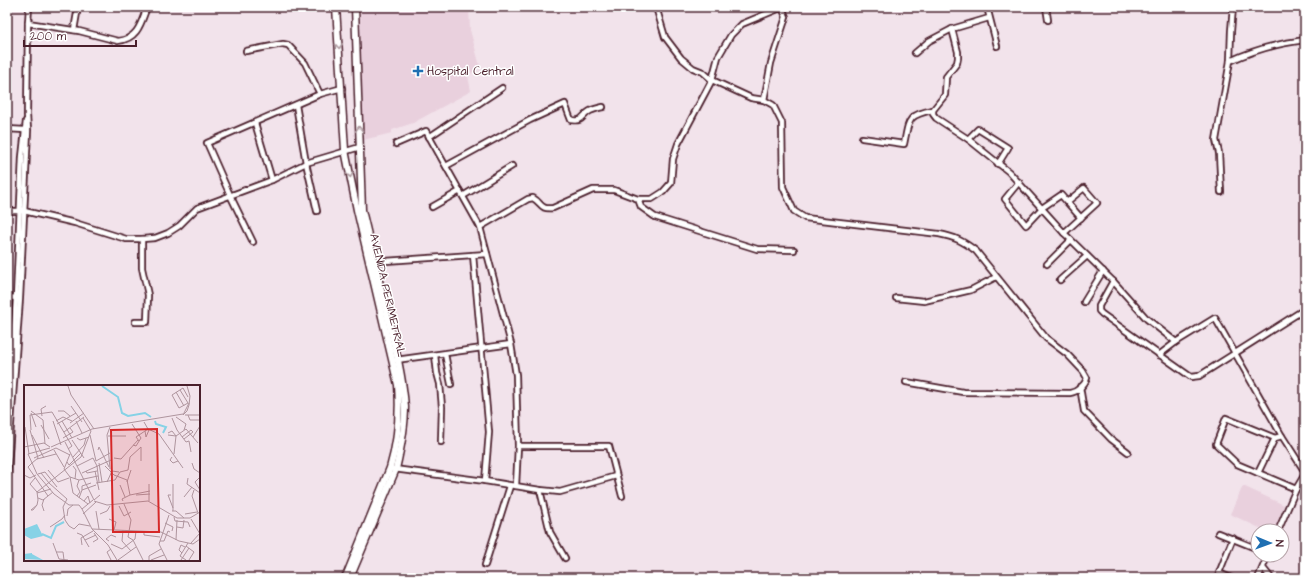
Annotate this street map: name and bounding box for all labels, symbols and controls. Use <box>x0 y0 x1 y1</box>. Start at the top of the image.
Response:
scale bar <box>24 22 136 48</box>
text: 200 m <box>30 28 67 45</box>
one-way arrow <box>335 43 344 49</box>
place label: Hospital Central <box>427 63 514 80</box>
marker: Hospital Central <box>412 65 424 77</box>
one-way arrow <box>355 126 363 132</box>
one-way arrow <box>345 172 354 178</box>
street label: AVENIDA PERIMETRAL <box>365 232 410 359</box>
inset map <box>24 385 200 561</box>
north arrow <box>1250 523 1290 563</box>
text: N <box>1272 540 1287 547</box>

